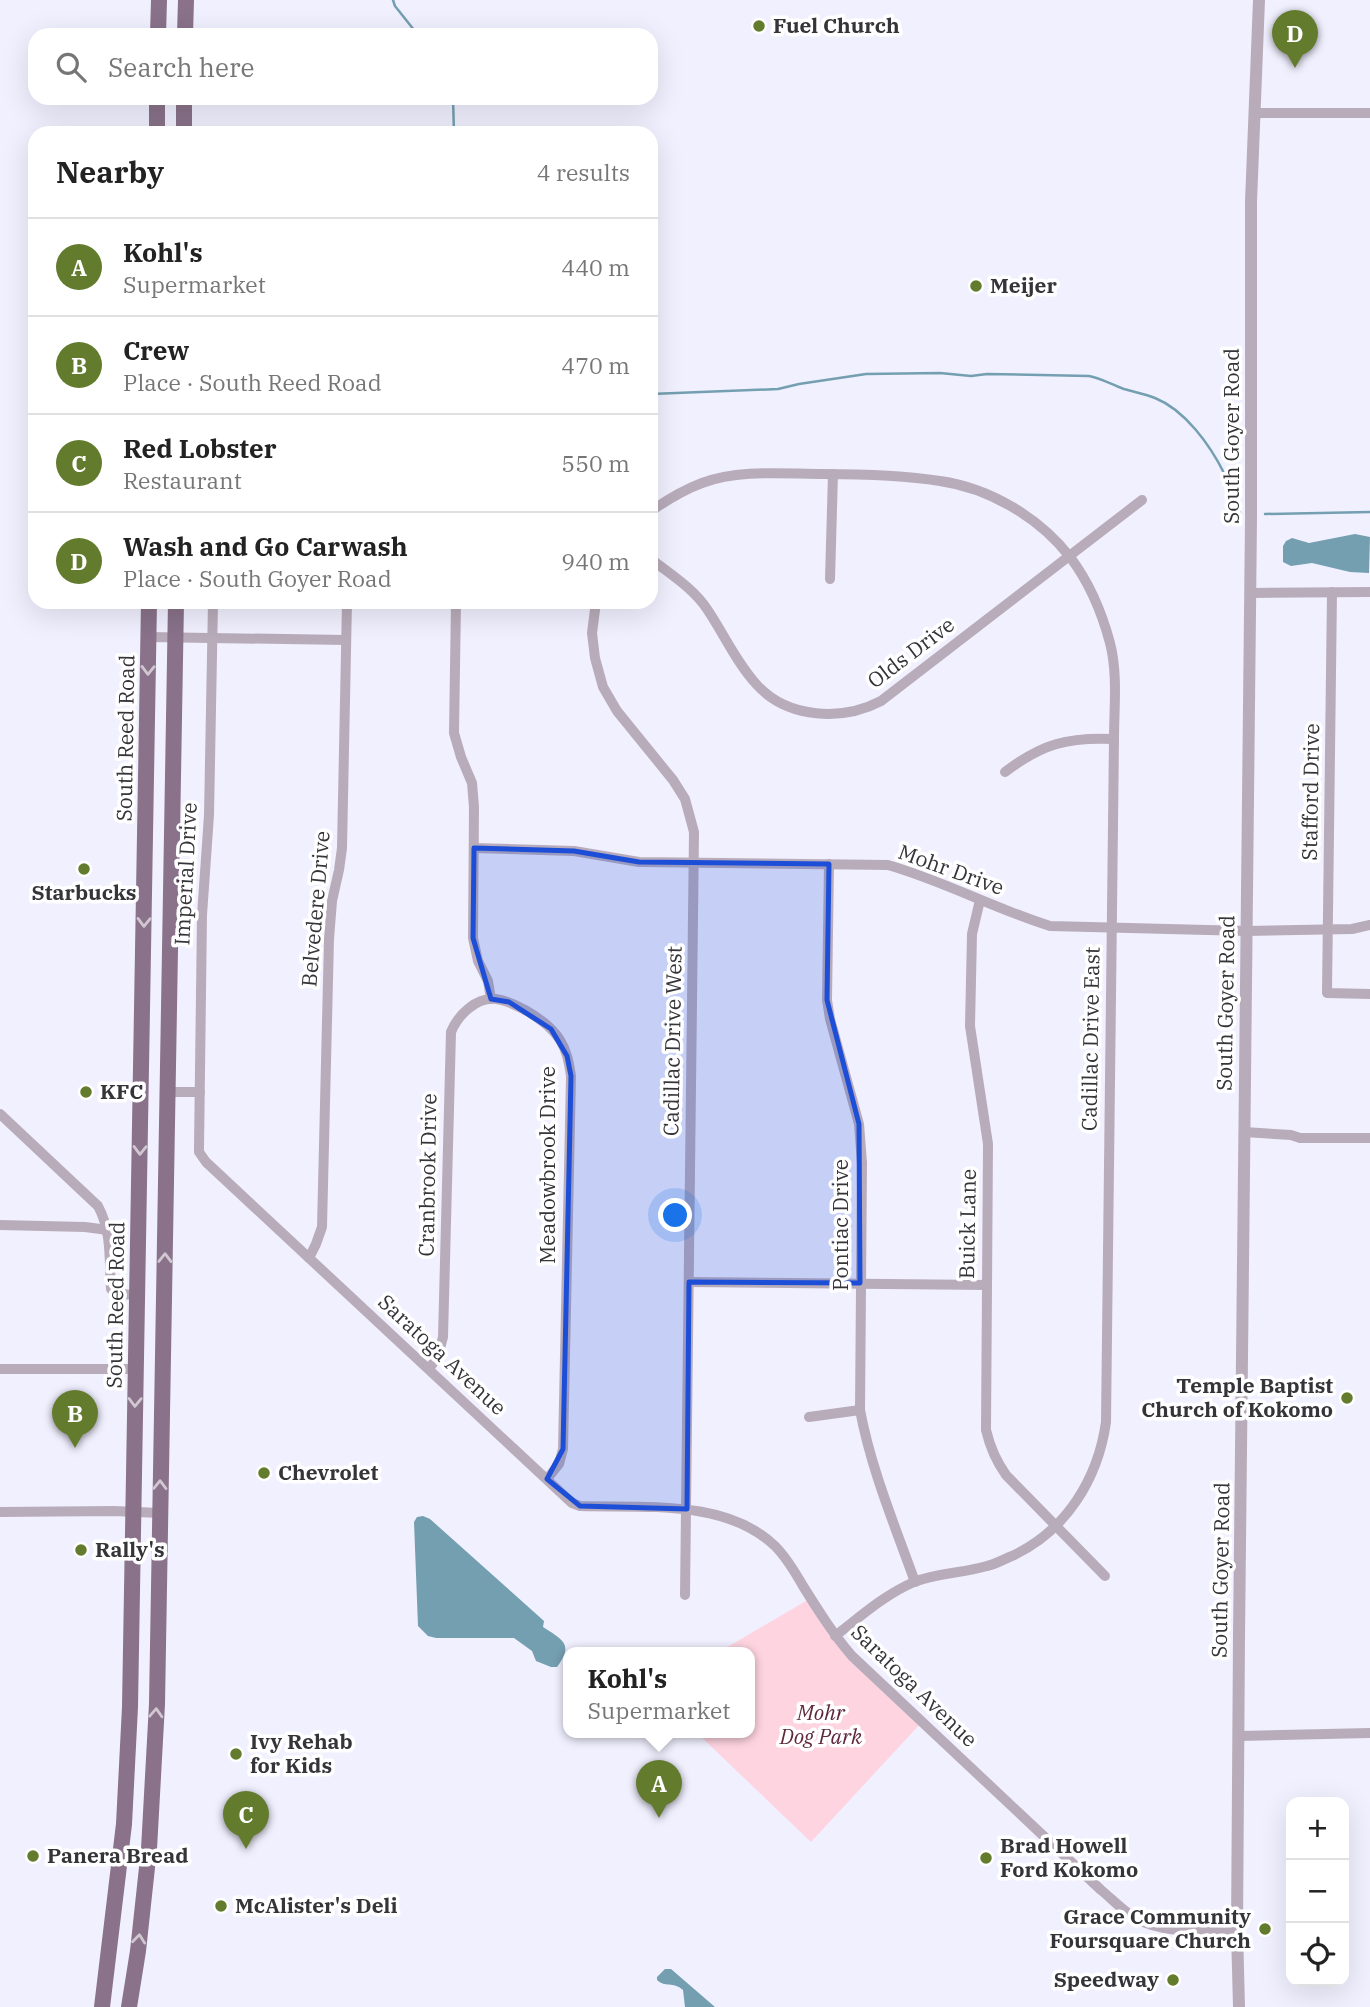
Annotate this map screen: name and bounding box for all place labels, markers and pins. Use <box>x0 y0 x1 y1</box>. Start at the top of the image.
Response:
pin: D <box>1272 10 1318 68</box>
place label: Fuel Church <box>773 11 900 39</box>
marker: Fuel Church <box>751 18 767 34</box>
place label: Meijer <box>990 271 1057 299</box>
marker: Meijer <box>968 278 984 294</box>
marker: Starbucks <box>76 861 92 877</box>
place label: Starbucks <box>32 878 136 906</box>
place label: KFC <box>100 1077 143 1105</box>
marker: KFC <box>78 1084 94 1100</box>
place label: Temple Baptist Church of Kokomo <box>1141 1371 1333 1423</box>
pin: B <box>52 1390 98 1448</box>
marker: Temple Baptist Church of Kokomo <box>1339 1390 1355 1406</box>
place label: Chevrolet <box>278 1458 378 1486</box>
marker: Chevrolet <box>256 1465 272 1481</box>
place label: Rally's <box>95 1535 165 1563</box>
marker: Rally's <box>73 1542 89 1558</box>
place label: Ivy Rehab for Kids <box>250 1727 353 1779</box>
marker: Ivy Rehab for Kids <box>228 1746 244 1762</box>
pin: A <box>636 1760 682 1818</box>
pin: C <box>223 1791 269 1849</box>
place label: Brad Howell Ford Kokomo <box>1000 1831 1138 1883</box>
place label: Panera Bread <box>47 1841 188 1869</box>
marker: Panera Bread <box>25 1848 41 1864</box>
marker: Brad Howell Ford Kokomo <box>978 1850 994 1866</box>
place label: McAlister's Deli <box>235 1891 397 1919</box>
marker: McAlister's Deli <box>213 1898 229 1914</box>
place label: Grace Community Foursquare Church <box>1049 1902 1251 1954</box>
marker: Grace Community Foursquare Church <box>1257 1921 1273 1937</box>
place label: Speedway <box>1054 1965 1159 1993</box>
marker: Speedway <box>1165 1972 1181 1988</box>

